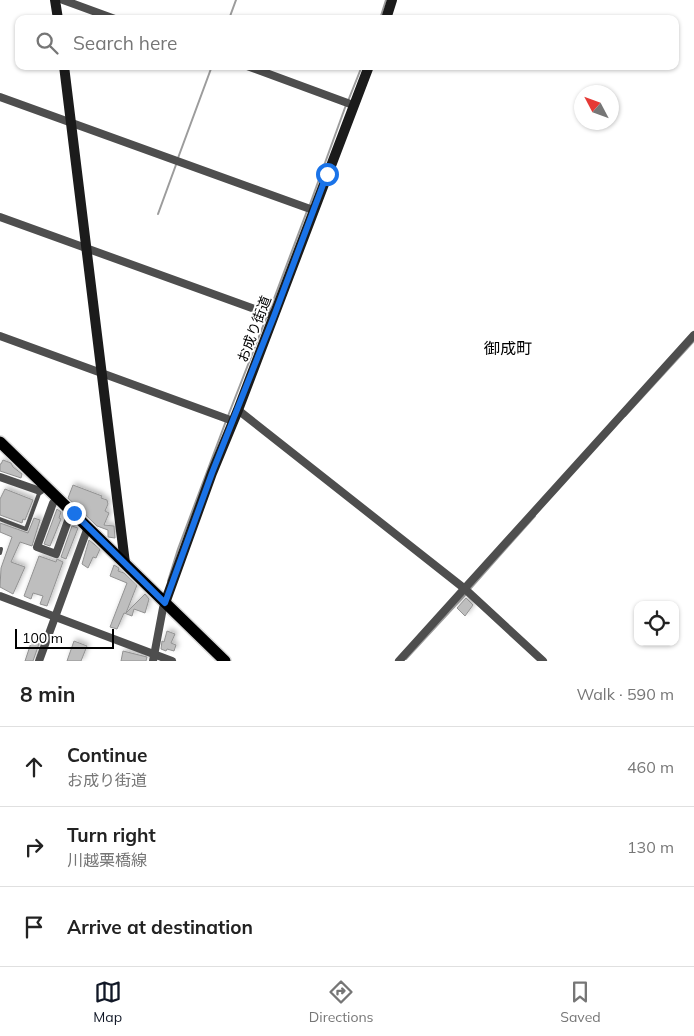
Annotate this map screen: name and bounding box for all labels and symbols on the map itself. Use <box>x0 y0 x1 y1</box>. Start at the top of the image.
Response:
north arrow <box>574 85 619 130</box>
route start <box>316 163 339 186</box>
street label: お成り街道 <box>233 293 275 365</box>
district label: 御成町 <box>484 338 532 358</box>
route end <box>63 502 86 525</box>
scale bar <box>15 626 114 649</box>

